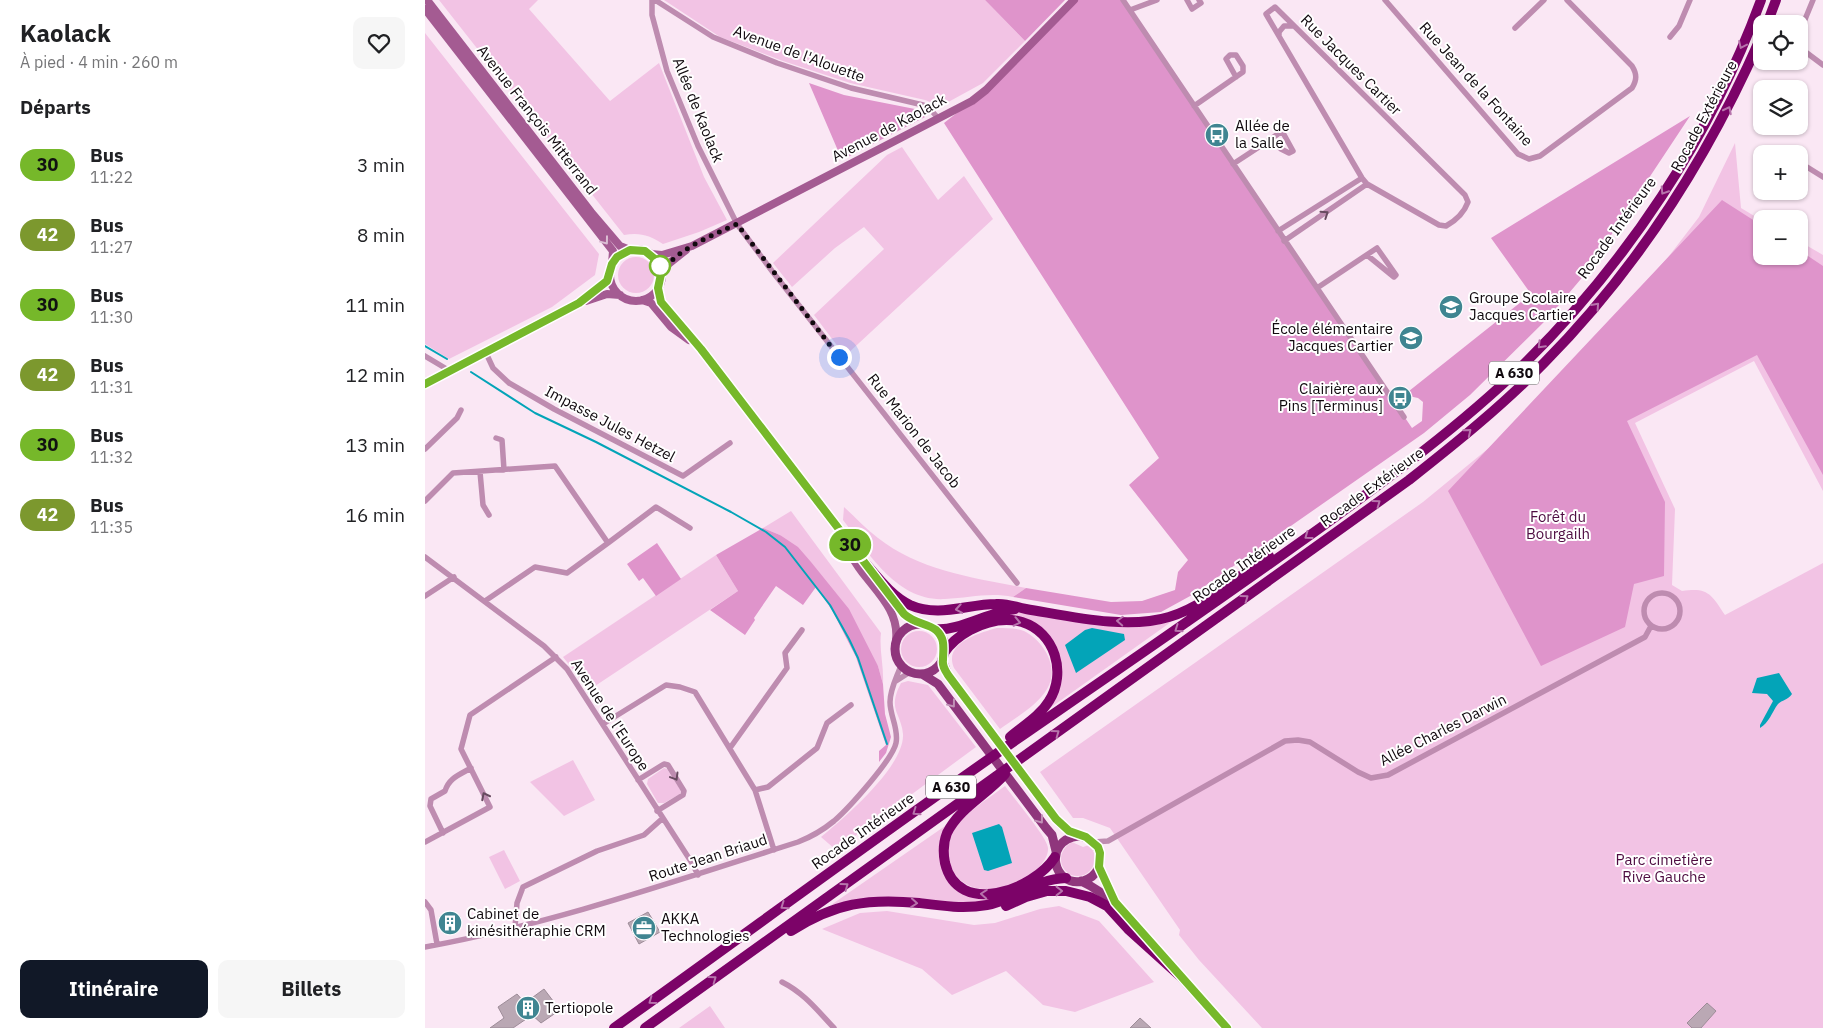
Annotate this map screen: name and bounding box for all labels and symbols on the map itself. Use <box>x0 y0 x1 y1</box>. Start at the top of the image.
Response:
street label: Rue Jacques Cartier <box>1297 10 1406 119</box>
street label: Rue Jean de la Fontaine <box>1416 18 1537 150</box>
street label: Avenue de l'Alouette <box>731 21 867 86</box>
one-way arrow <box>1738 40 1749 49</box>
street label: Avenue François Mitterrand <box>473 41 602 198</box>
street label: Allée de Kaolack <box>669 55 728 165</box>
street label: Rocade Extérieure <box>1666 57 1741 175</box>
street label: Avenue de Kaolack <box>828 89 950 166</box>
one-way arrow <box>1722 106 1732 115</box>
place label: Allée de la Salle <box>1235 116 1290 152</box>
bus stop icon: Allée de la Salle <box>1204 122 1230 148</box>
street label: Rocade Intérieure <box>1573 173 1660 282</box>
one-way arrow <box>1661 186 1671 195</box>
one-way arrow <box>1319 211 1328 220</box>
one-way arrow <box>599 235 608 245</box>
unlabelled marker <box>649 255 671 277</box>
place label: Groupe Scolaire Jacques Cartier <box>1469 288 1576 324</box>
school or university icon: Groupe Scolaire Jacques Cartier <box>1438 294 1464 320</box>
one-way arrow <box>1590 302 1599 311</box>
place label: École élémentaire Jacques Cartier <box>1272 319 1393 355</box>
school or university icon: École élémentaire Jacques Cartier <box>1398 325 1424 351</box>
one-way arrow <box>1538 340 1547 349</box>
your location <box>827 345 852 370</box>
road number: A 630 <box>1489 362 1539 384</box>
street label: Rue Marion de Jacob <box>864 369 965 492</box>
place label: Clairière aux Pins [Terminus] <box>1279 379 1383 415</box>
street label: Impasse Jules Hetzel <box>542 381 679 466</box>
bus stop icon: Clairière aux Pins [Terminus] <box>1387 385 1413 411</box>
one-way arrow <box>1462 430 1471 438</box>
street label: Rocade Extérieure <box>1316 443 1427 531</box>
one-way arrow <box>1371 500 1380 508</box>
park label: Forêt du Bourgailh <box>1526 507 1590 543</box>
street label: Rocade Intérieure <box>1189 521 1299 606</box>
line badge: 30 <box>827 529 873 561</box>
one-way arrow <box>1304 530 1313 540</box>
one-way arrow <box>1240 595 1249 604</box>
one-way arrow <box>954 603 963 613</box>
one-way arrow <box>1012 616 1021 627</box>
one-way arrow <box>1116 616 1124 627</box>
one-way arrow <box>1175 623 1184 631</box>
street label: Avenue de l'Europe <box>567 655 654 774</box>
street label: Allée Charles Darwin <box>1376 689 1509 770</box>
one-way arrow <box>947 698 955 707</box>
one-way arrow <box>1050 730 1060 739</box>
one-way arrow <box>669 771 679 780</box>
road number: A 630 <box>926 776 976 799</box>
street label: Rocade Intérieure <box>808 788 918 873</box>
one-way arrow <box>481 793 491 802</box>
one-way arrow <box>912 806 922 815</box>
one-way arrow <box>1035 814 1043 823</box>
street label: Route Jean Briaud <box>646 829 770 886</box>
park label: Parc cimetière Rive Gauche <box>1615 850 1713 886</box>
one-way arrow <box>839 883 849 892</box>
one-way arrow <box>1055 886 1063 896</box>
one-way arrow <box>979 888 987 899</box>
one-way arrow <box>910 897 918 908</box>
one-way arrow <box>780 900 790 909</box>
place label: Cabinet de kinésithéraphie CRM <box>467 904 606 940</box>
place label: AKKA Technologies <box>661 909 750 945</box>
building icon: Cabinet de kinésithéraphie CRM <box>437 910 463 936</box>
office icon: AKKA Technologies <box>631 915 657 941</box>
one-way arrow <box>707 976 717 985</box>
building icon: Tertiopole <box>515 995 541 1021</box>
one-way arrow <box>648 995 657 1004</box>
place label: Tertiopole <box>545 998 613 1017</box>

